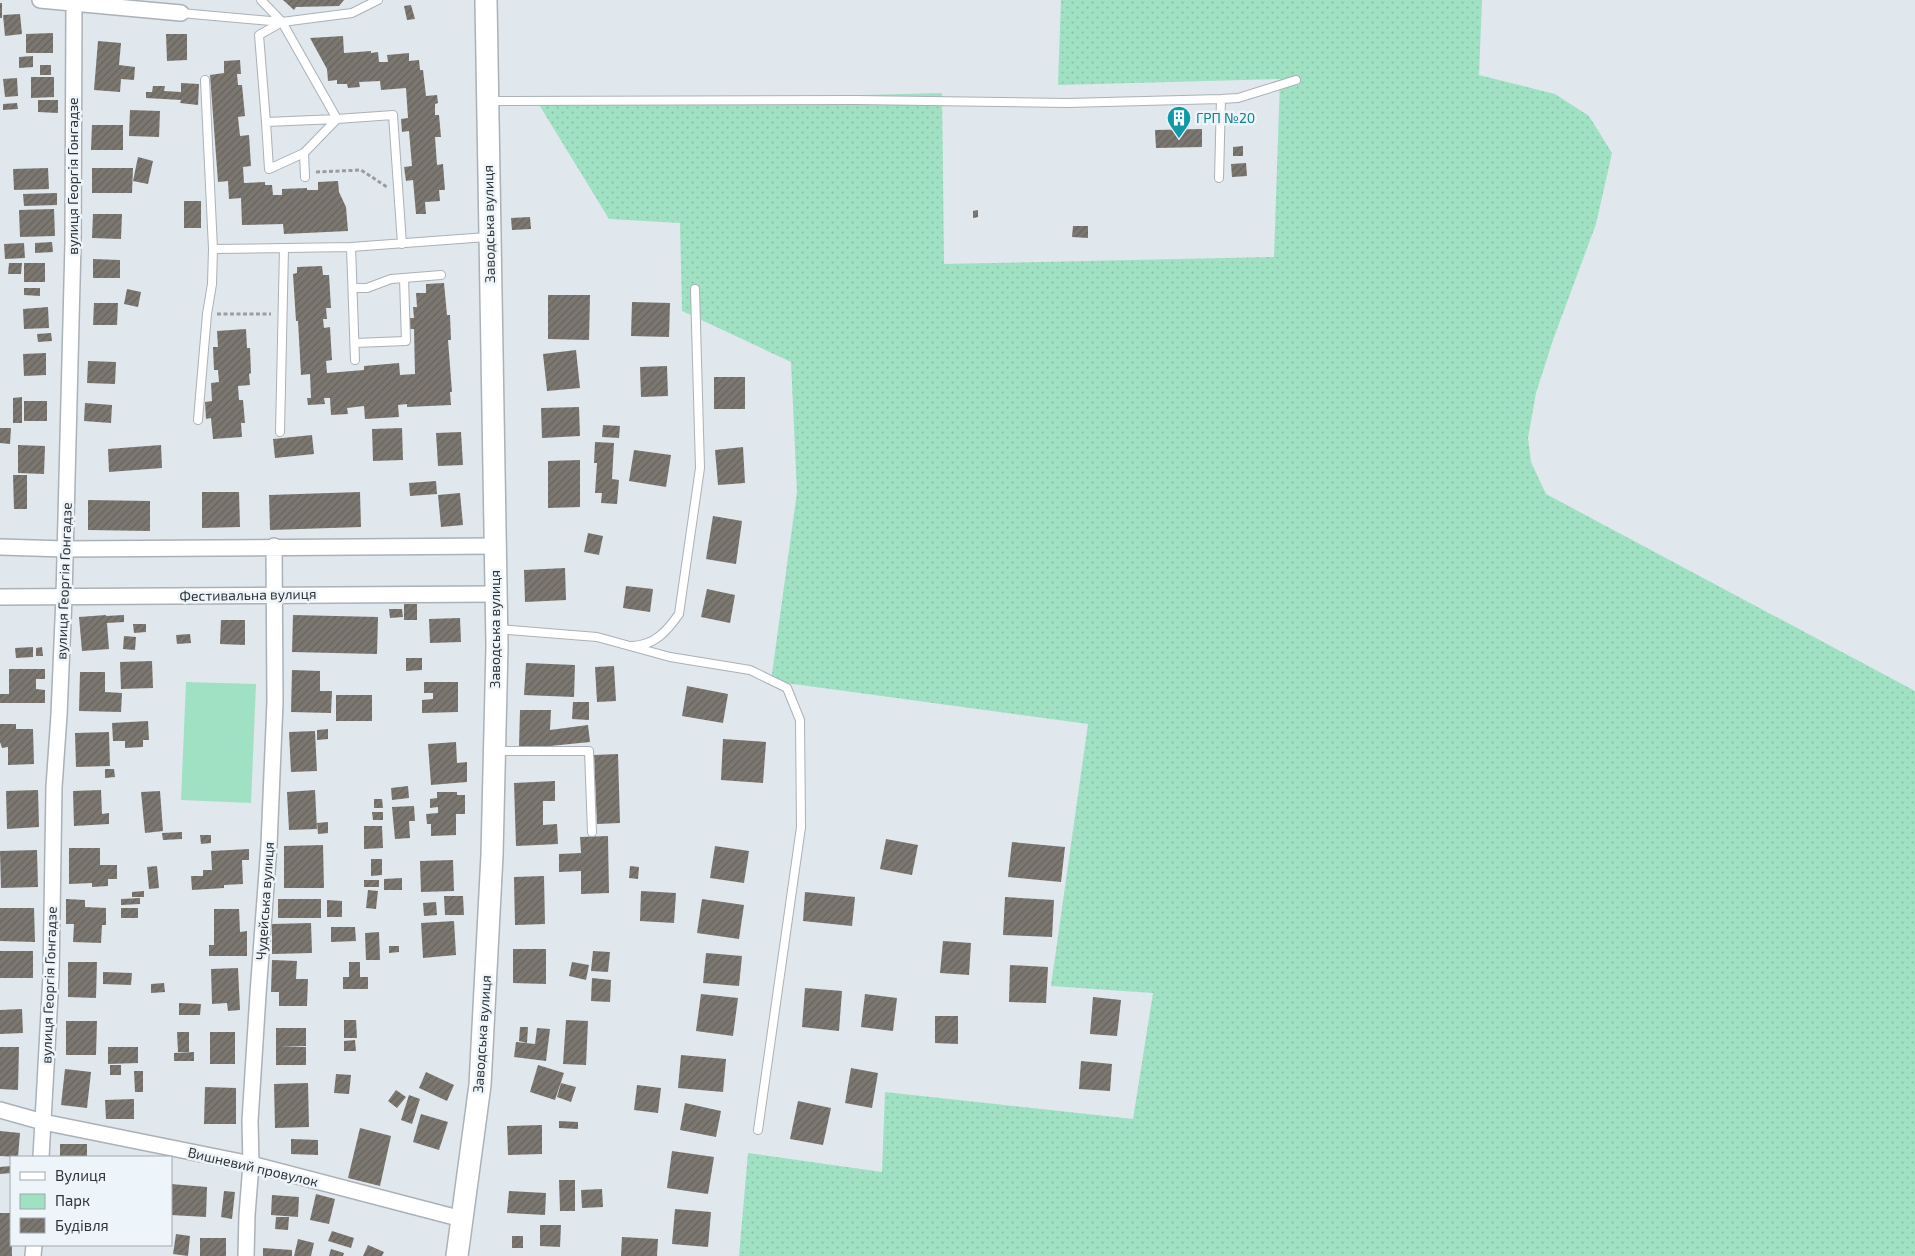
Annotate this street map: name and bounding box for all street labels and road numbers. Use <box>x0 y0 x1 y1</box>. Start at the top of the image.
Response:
street label: вулиця Георгія Гонгадзе <box>64 97 81 255</box>
street label: Заводська вулиця <box>479 165 498 283</box>
street label: вулиця Георгія Гонгадзе <box>52 502 75 660</box>
street label: Заводська вулиця <box>486 570 503 688</box>
street label: Фестивальна вулиця <box>179 585 317 604</box>
street label: Чудейська вулиця <box>252 841 277 961</box>
street label: вулиця Георгія Гонгадзе <box>37 906 60 1064</box>
street label: Заводська вулиця <box>469 974 494 1094</box>
street label: Вишневий провулок <box>186 1143 321 1190</box>

